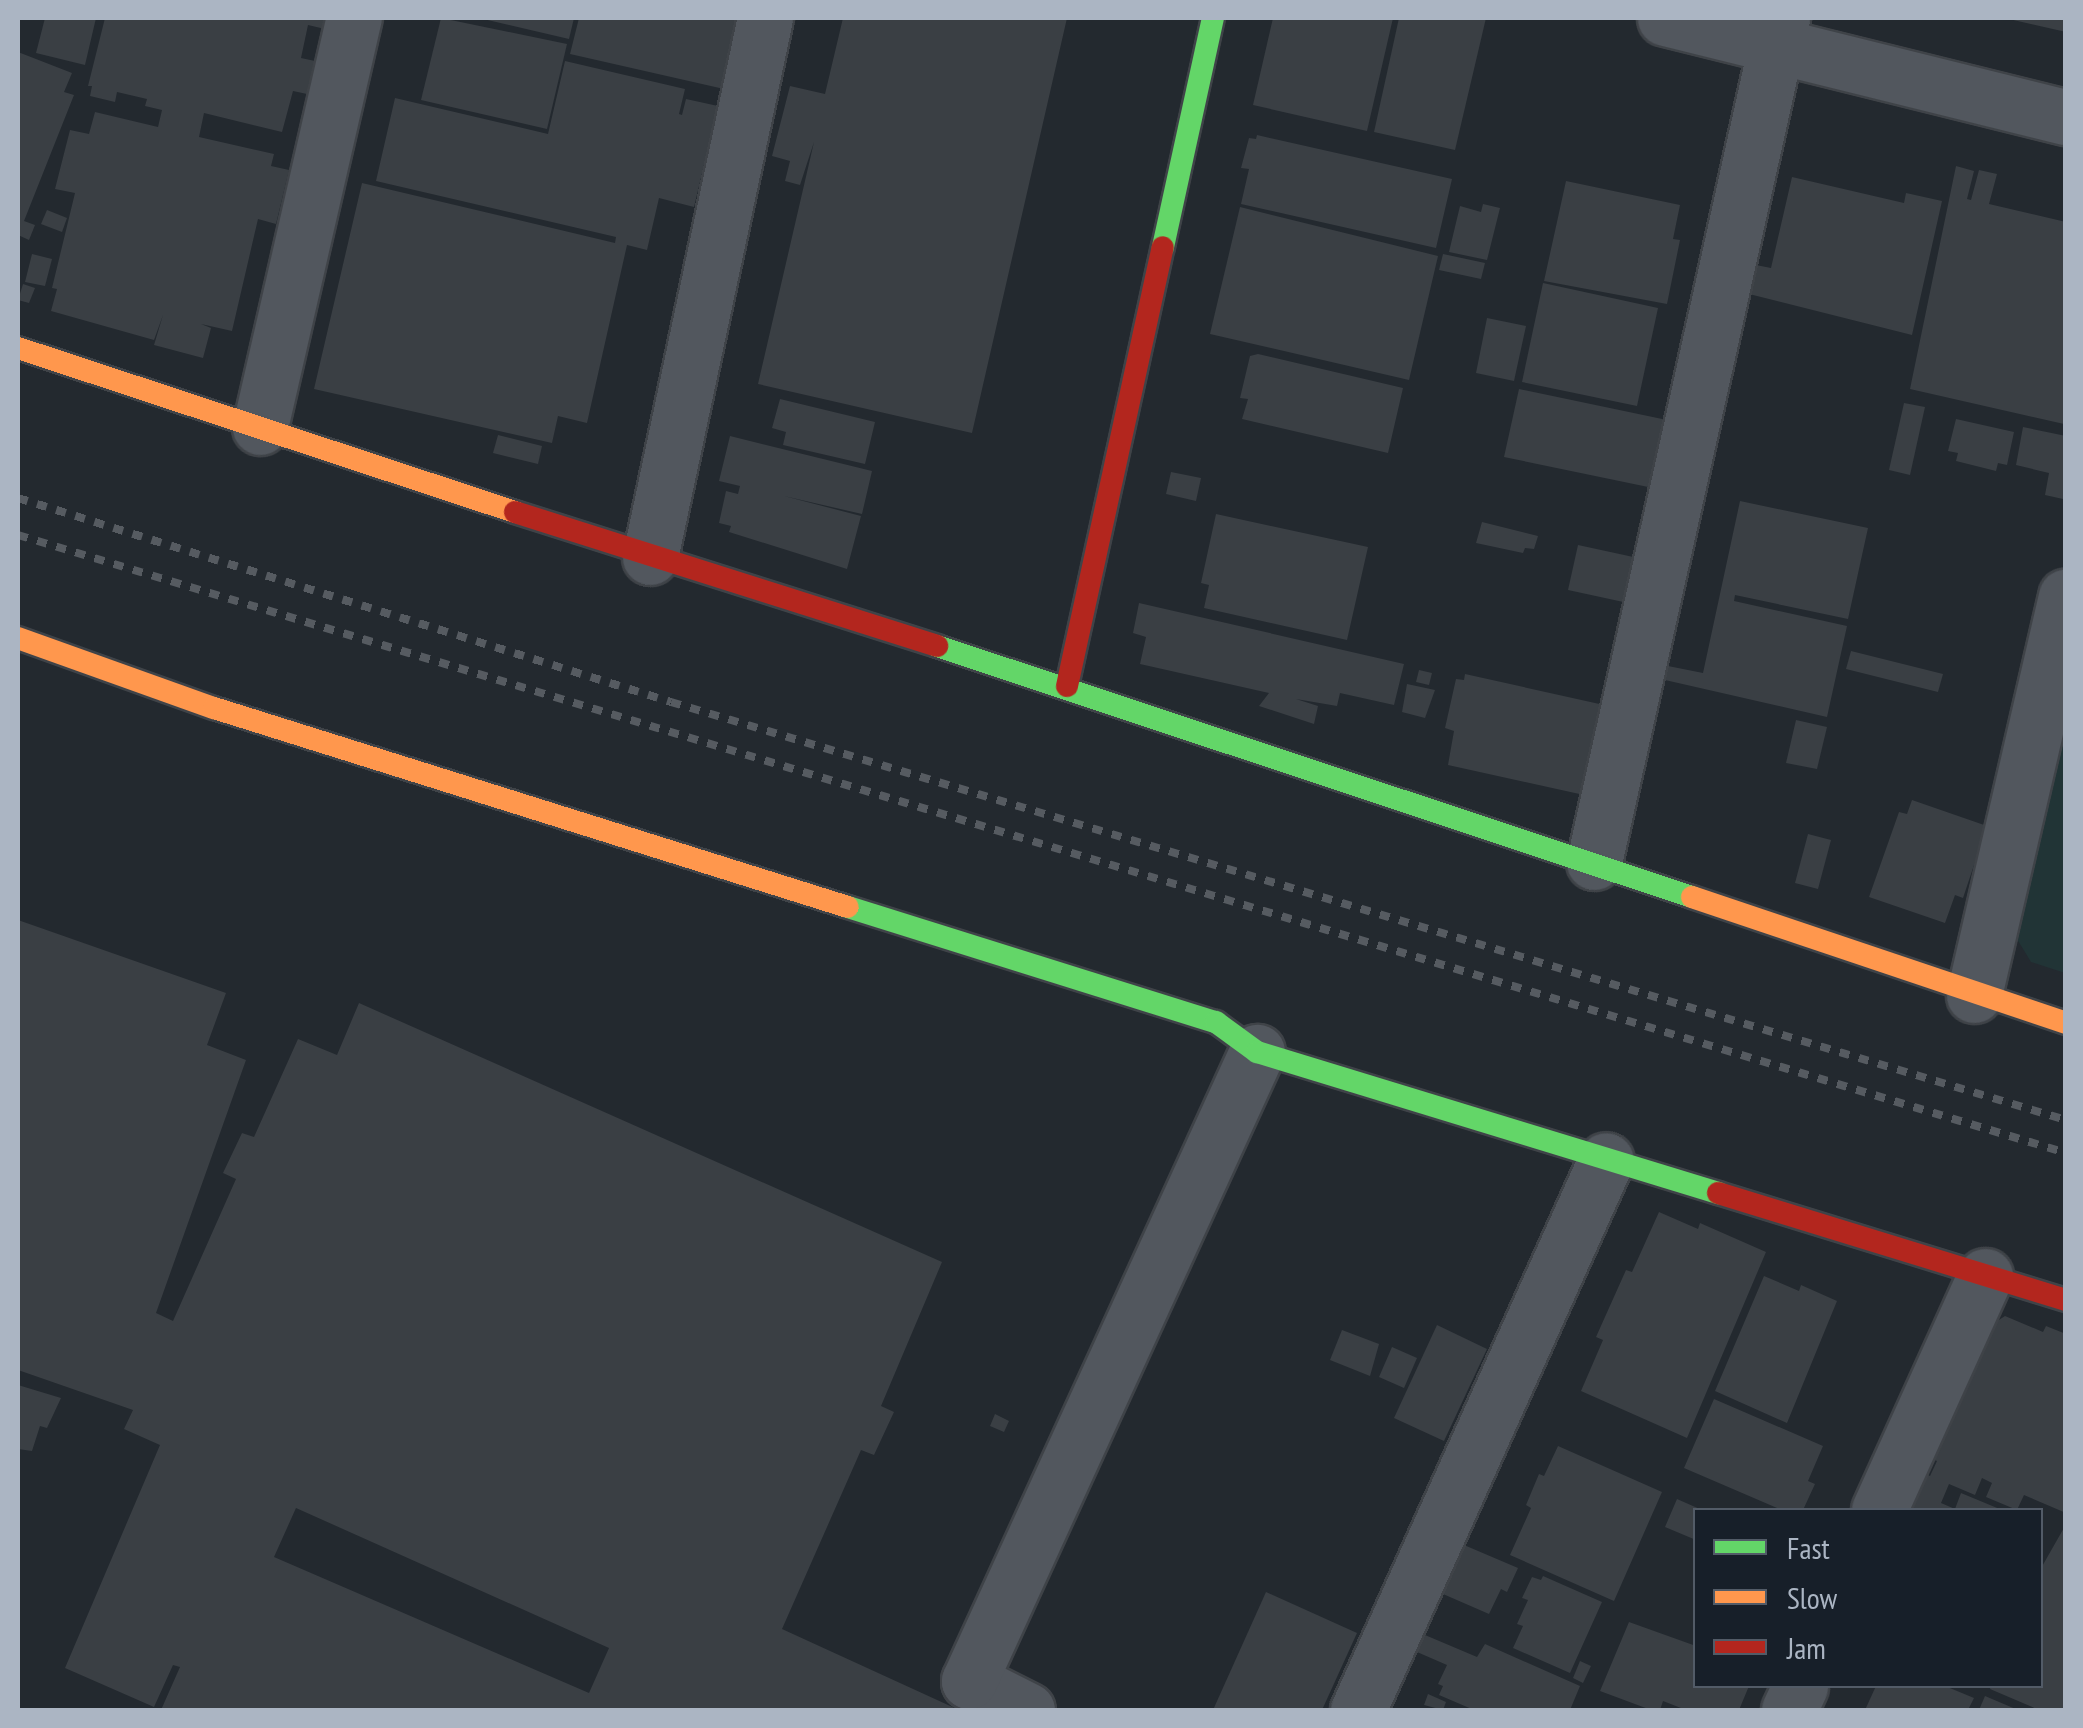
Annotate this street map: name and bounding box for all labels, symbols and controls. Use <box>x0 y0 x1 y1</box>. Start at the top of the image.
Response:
legend <box>1693 1508 2043 1688</box>
text: Fast <box>1787 1528 1830 1567</box>
text: Slow <box>1787 1578 1837 1617</box>
text: Jam <box>1787 1628 1826 1667</box>

